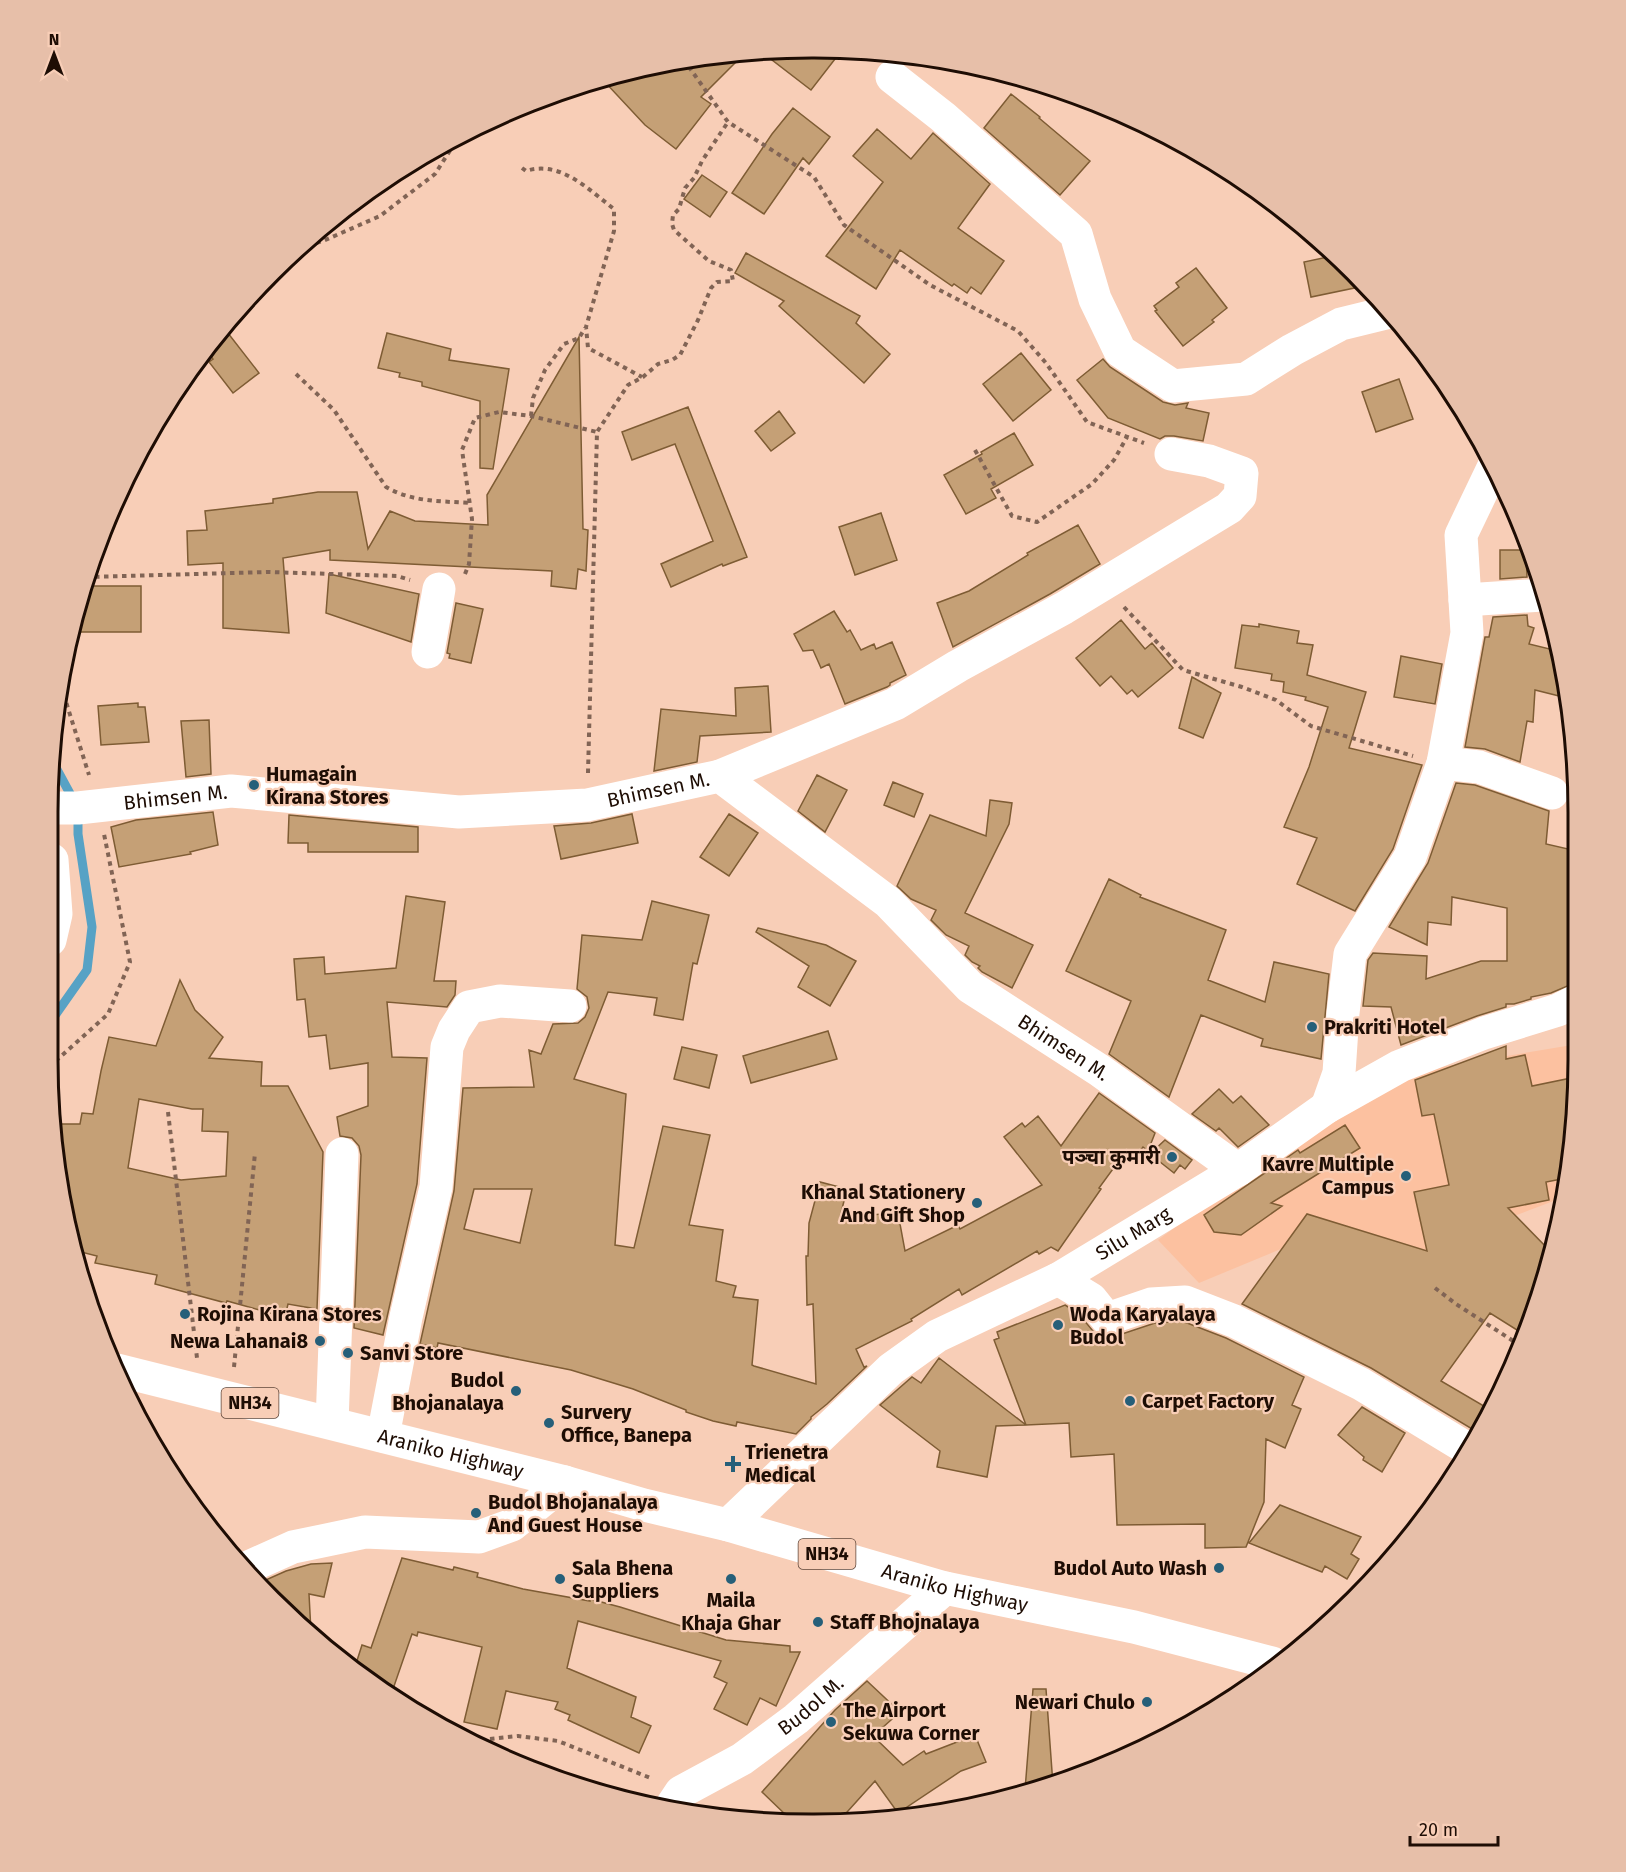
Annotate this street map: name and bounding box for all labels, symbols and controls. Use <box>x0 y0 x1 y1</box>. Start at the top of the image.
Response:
north arrow <box>24 24 84 84</box>
text: N <box>49 30 59 49</box>
place label: Humagain Kirana Stores <box>266 762 389 809</box>
street label: Bhimsen M. <box>605 767 712 812</box>
marker: Humagain Kirana Stores <box>247 778 261 792</box>
street label: Bhimsen M. <box>122 779 229 815</box>
street label: Bhimsen M. <box>1014 1009 1114 1086</box>
place label: Prakriti Hotel <box>1324 1015 1446 1039</box>
marker: Prakriti Hotel <box>1305 1020 1319 1034</box>
place label: पञ्चा कुमारी <box>1062 1145 1161 1170</box>
marker: पञ्चा कुमारी <box>1165 1150 1179 1164</box>
place label: Kavre Multiple Campus <box>1262 1152 1394 1199</box>
marker: Kavre Multiple Campus <box>1399 1169 1413 1183</box>
place label: Khanal Stationery And Gift Shop <box>801 1180 966 1227</box>
marker: Khanal Stationery And Gift Shop <box>970 1196 984 1210</box>
street label: Silu Marg <box>1091 1201 1176 1265</box>
place label: Rojina Kirana Stores <box>197 1302 382 1326</box>
place label: Woda Karyalaya Budol <box>1070 1302 1216 1349</box>
marker: Rojina Kirana Stores <box>178 1307 192 1321</box>
marker: Woda Karyalaya Budol <box>1051 1318 1065 1332</box>
place label: Newa Lahanai8 <box>170 1329 308 1353</box>
marker: Newa Lahanai8 <box>313 1334 327 1348</box>
place label: Sanvi Store <box>360 1341 463 1365</box>
marker: Sanvi Store <box>341 1346 355 1360</box>
place label: Budol Bhojanalaya <box>392 1368 504 1415</box>
marker: Budol Bhojanalaya <box>509 1384 523 1398</box>
road number: NH34 <box>222 1388 278 1418</box>
place label: Carpet Factory <box>1142 1389 1275 1413</box>
marker: Carpet Factory <box>1123 1394 1137 1408</box>
place label: Survery Office, Banepa <box>561 1400 692 1447</box>
marker: Survery Office, Banepa <box>542 1416 556 1430</box>
street label: Araniko Highway <box>375 1424 526 1483</box>
place label: Trienetra Medical <box>745 1440 829 1487</box>
marker: Trienetra Medical <box>726 1457 740 1471</box>
place label: Budol Bhojanalaya And Guest House <box>487 1490 658 1537</box>
marker: Budol Bhojanalaya And Guest House <box>469 1506 483 1520</box>
road number: NH34 <box>798 1539 856 1569</box>
place label: Sala Bhena Suppliers <box>572 1556 673 1603</box>
place label: Budol Auto Wash <box>1054 1556 1207 1580</box>
street label: Araniko Highway <box>879 1558 1030 1617</box>
marker: Budol Auto Wash <box>1212 1561 1226 1575</box>
marker: Sala Bhena Suppliers <box>553 1572 567 1586</box>
marker: Maila Khaja Ghar <box>724 1572 738 1586</box>
place label: Maila Khaja Ghar <box>681 1588 782 1635</box>
place label: Staff Bhojnalaya <box>830 1610 980 1634</box>
marker: Staff Bhojnalaya <box>811 1615 825 1629</box>
street label: Budol M. <box>773 1671 848 1740</box>
place label: Newari Chulo <box>1015 1690 1135 1714</box>
marker: Newari Chulo <box>1140 1695 1154 1709</box>
place label: The Airport Sekuwa Corner <box>843 1698 981 1745</box>
marker: The Airport Sekuwa Corner <box>824 1715 838 1729</box>
scale bar <box>1410 1809 1498 1847</box>
text: 20 m <box>1419 1819 1458 1841</box>

